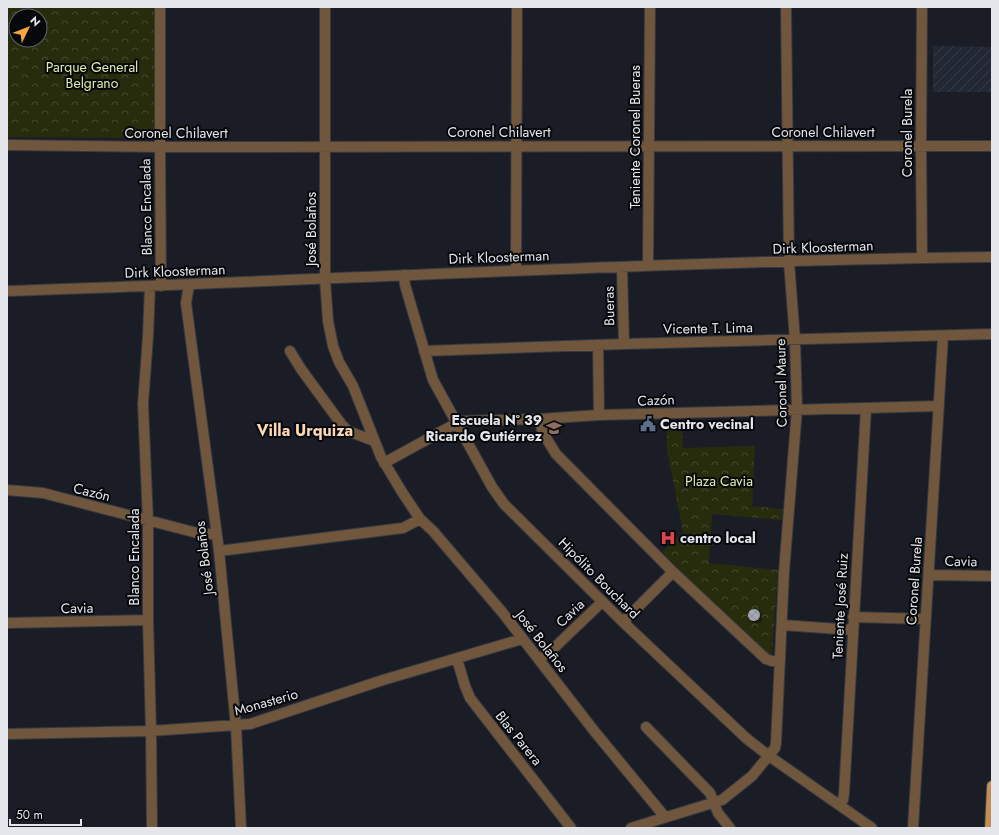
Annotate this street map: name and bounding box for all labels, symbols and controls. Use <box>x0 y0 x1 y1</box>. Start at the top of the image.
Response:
north arrow <box>8 8 48 48</box>
text: N <box>26 13 44 30</box>
park label: Parque General Belgrano <box>46 57 138 93</box>
street label: Teniente Coronel Bueras <box>625 65 645 209</box>
street label: Coronel Burela <box>897 89 917 177</box>
street label: Coronel Chilavert <box>447 122 551 142</box>
street label: Coronel Chilavert <box>771 122 875 142</box>
street label: Coronel Chilavert <box>124 123 228 143</box>
street label: Blanco Encalada <box>135 158 157 256</box>
street label: José Bolaños <box>301 192 321 268</box>
street label: Dirk Kloosterman <box>772 235 874 259</box>
street label: Dirk Kloosterman <box>448 245 550 269</box>
street label: Dirk Kloosterman <box>124 259 226 283</box>
street label: Bueras <box>599 286 619 326</box>
street label: Vicente T. Lima <box>663 317 753 339</box>
street label: Coronel Maure <box>770 338 792 428</box>
street label: Cazón <box>637 389 675 411</box>
place label: Escuela Nº 39 Ricardo Gutiérrez <box>426 410 543 446</box>
place label: Centro vecinal <box>660 414 754 434</box>
public building icon: Centro vecinal <box>639 415 657 433</box>
district label: Villa Urquiza <box>256 419 353 442</box>
school or university icon: Escuela Nº 39 Ricardo Gutiérrez <box>545 419 563 437</box>
park label: Plaza Cavia <box>685 471 753 491</box>
street label: Cazón <box>71 478 113 506</box>
street label: Blanco Encalada <box>124 509 144 605</box>
street label: José Bolaños <box>190 520 219 598</box>
place label: centro local <box>680 528 756 548</box>
hospital icon: centro local <box>659 529 677 547</box>
street label: Hipólito Bouchard <box>554 533 644 623</box>
street label: Coronel Burela <box>901 536 927 626</box>
street label: Cavia <box>944 551 978 571</box>
street label: Teniente José Ruiz <box>827 552 853 659</box>
street label: Cavia <box>551 594 589 632</box>
street label: Cavia <box>60 598 94 618</box>
street label: José Bolaños <box>510 604 573 677</box>
street label: Monasterio <box>232 683 301 721</box>
street label: Blas Parera <box>491 706 547 770</box>
scale bar <box>10 801 81 827</box>
text: 50 m <box>16 806 43 824</box>

